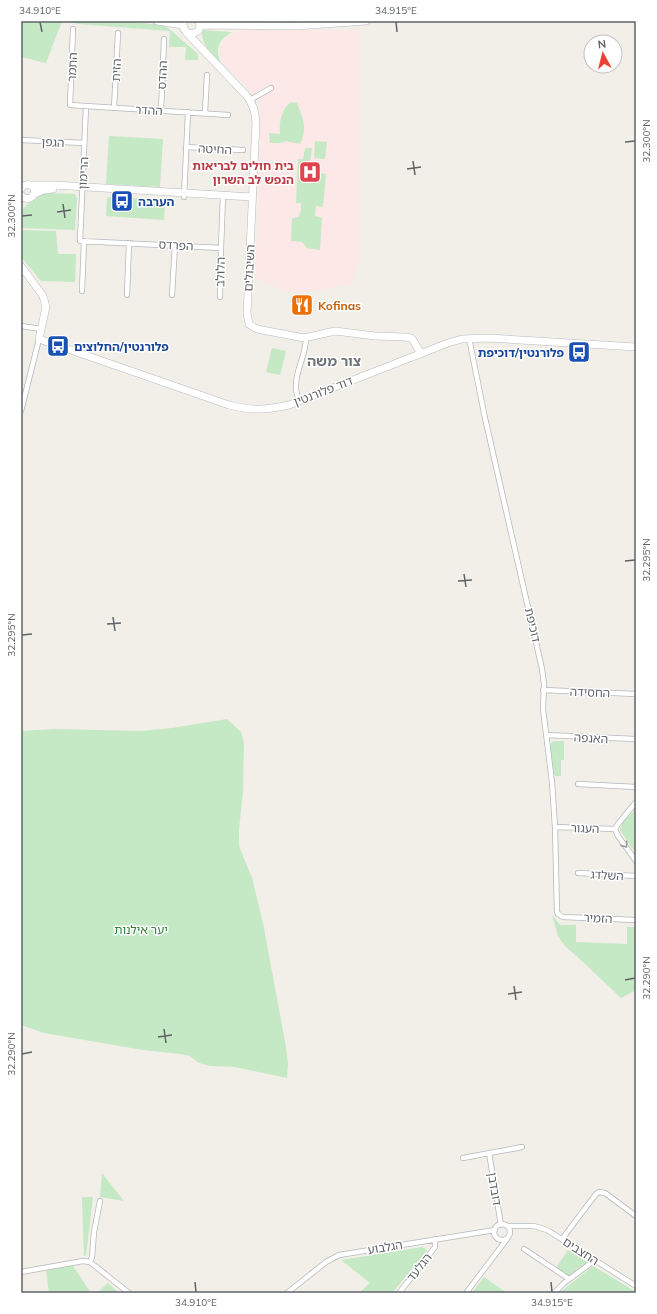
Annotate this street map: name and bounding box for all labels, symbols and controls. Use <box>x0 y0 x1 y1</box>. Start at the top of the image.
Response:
text: 34.910°E <box>19 4 61 17</box>
text: 34.915°E <box>375 4 417 17</box>
north arrow <box>583 34 623 74</box>
text: N <box>597 37 607 52</box>
street label: התמר <box>64 52 80 82</box>
street label: הזית <box>108 58 124 82</box>
street label: ההדס <box>154 60 170 90</box>
street label: ההדר <box>135 102 163 118</box>
text: 32.300°N <box>640 119 653 163</box>
street label: הגפן <box>41 134 65 150</box>
street label: החיטה <box>198 141 232 157</box>
street label: הרימון <box>75 156 91 190</box>
place label: בית חולים לבריאות הנפש לב השרון <box>192 158 294 187</box>
hospital icon: בית חולים לבריאות הנפש לב השרון <box>297 159 323 185</box>
bus stop icon: הערבה <box>109 188 135 214</box>
text: 32.300°N <box>5 194 18 238</box>
place label: הערבה <box>138 194 175 209</box>
street label: הפרדס <box>158 237 194 253</box>
street label: השיבולים <box>240 244 258 292</box>
street label: הלולב <box>212 257 228 287</box>
restaurant icon: Kofinas <box>289 292 315 318</box>
place label: Kofinas <box>318 298 361 313</box>
bus stop icon: פלורנטין/החלוצים <box>45 333 71 359</box>
place label: פלורנטין/החלוצים <box>74 339 169 354</box>
bus stop icon: פלורנטין/דוכיפת <box>566 339 592 365</box>
place label: פלורנטין/דוכיפת <box>478 345 564 360</box>
district label: צור משה <box>307 352 361 370</box>
street label: דוד פלורנטין <box>291 373 355 409</box>
text: 32.295°N <box>640 538 653 582</box>
street label: דוכיפת <box>522 606 544 644</box>
text: 32.295°N <box>5 613 18 657</box>
street label: החסידה <box>569 684 611 700</box>
street label: האנפה <box>573 730 609 746</box>
street label: העגור <box>570 820 600 836</box>
one-way arrow <box>620 841 627 848</box>
street label: השלדג <box>590 867 624 883</box>
street label: הזמיר <box>583 910 613 926</box>
park label: יער אילנות <box>114 922 168 937</box>
text: 32.290°N <box>640 956 653 1000</box>
text: 32.290°N <box>5 1032 18 1076</box>
street label: דובדבן <box>485 1171 505 1207</box>
street label: החצבים <box>560 1234 602 1268</box>
street label: הגלבוע <box>366 1237 404 1257</box>
street label: הגלעד <box>403 1250 435 1284</box>
text: 34.910°E <box>175 1296 217 1309</box>
text: 34.915°E <box>531 1296 573 1309</box>

